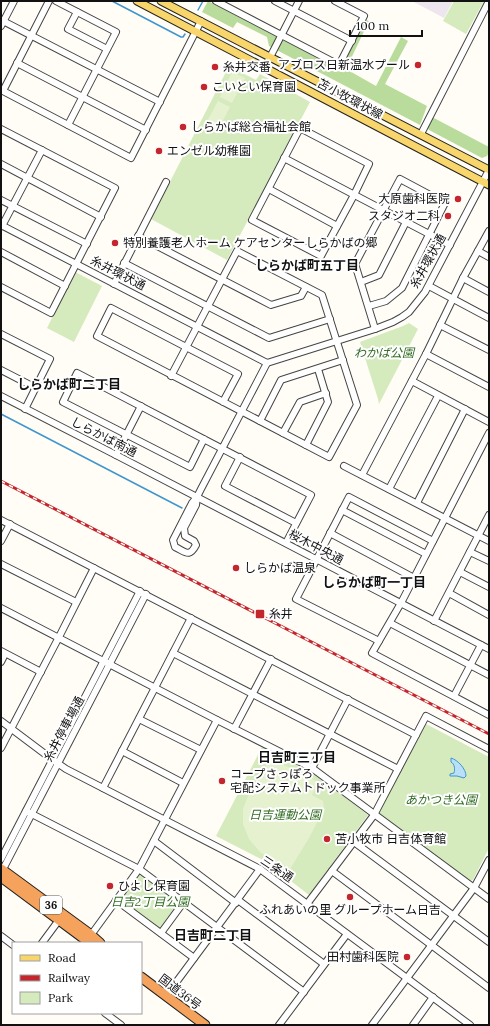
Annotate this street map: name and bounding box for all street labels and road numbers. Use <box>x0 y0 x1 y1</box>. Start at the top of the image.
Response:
street label: 苫小牧環状線 <box>315 75 386 122</box>
street label: 糸井環状通 <box>406 231 449 291</box>
street label: 糸井環状通 <box>88 252 148 293</box>
street label: しらかば南通 <box>69 414 140 460</box>
street label: 桜木中央通 <box>286 526 346 567</box>
street label: 糸井停車場通 <box>40 693 87 764</box>
street label: 三条通 <box>258 852 296 885</box>
road number: 36 <box>40 896 62 914</box>
street label: 国道36号 <box>156 971 205 1013</box>

